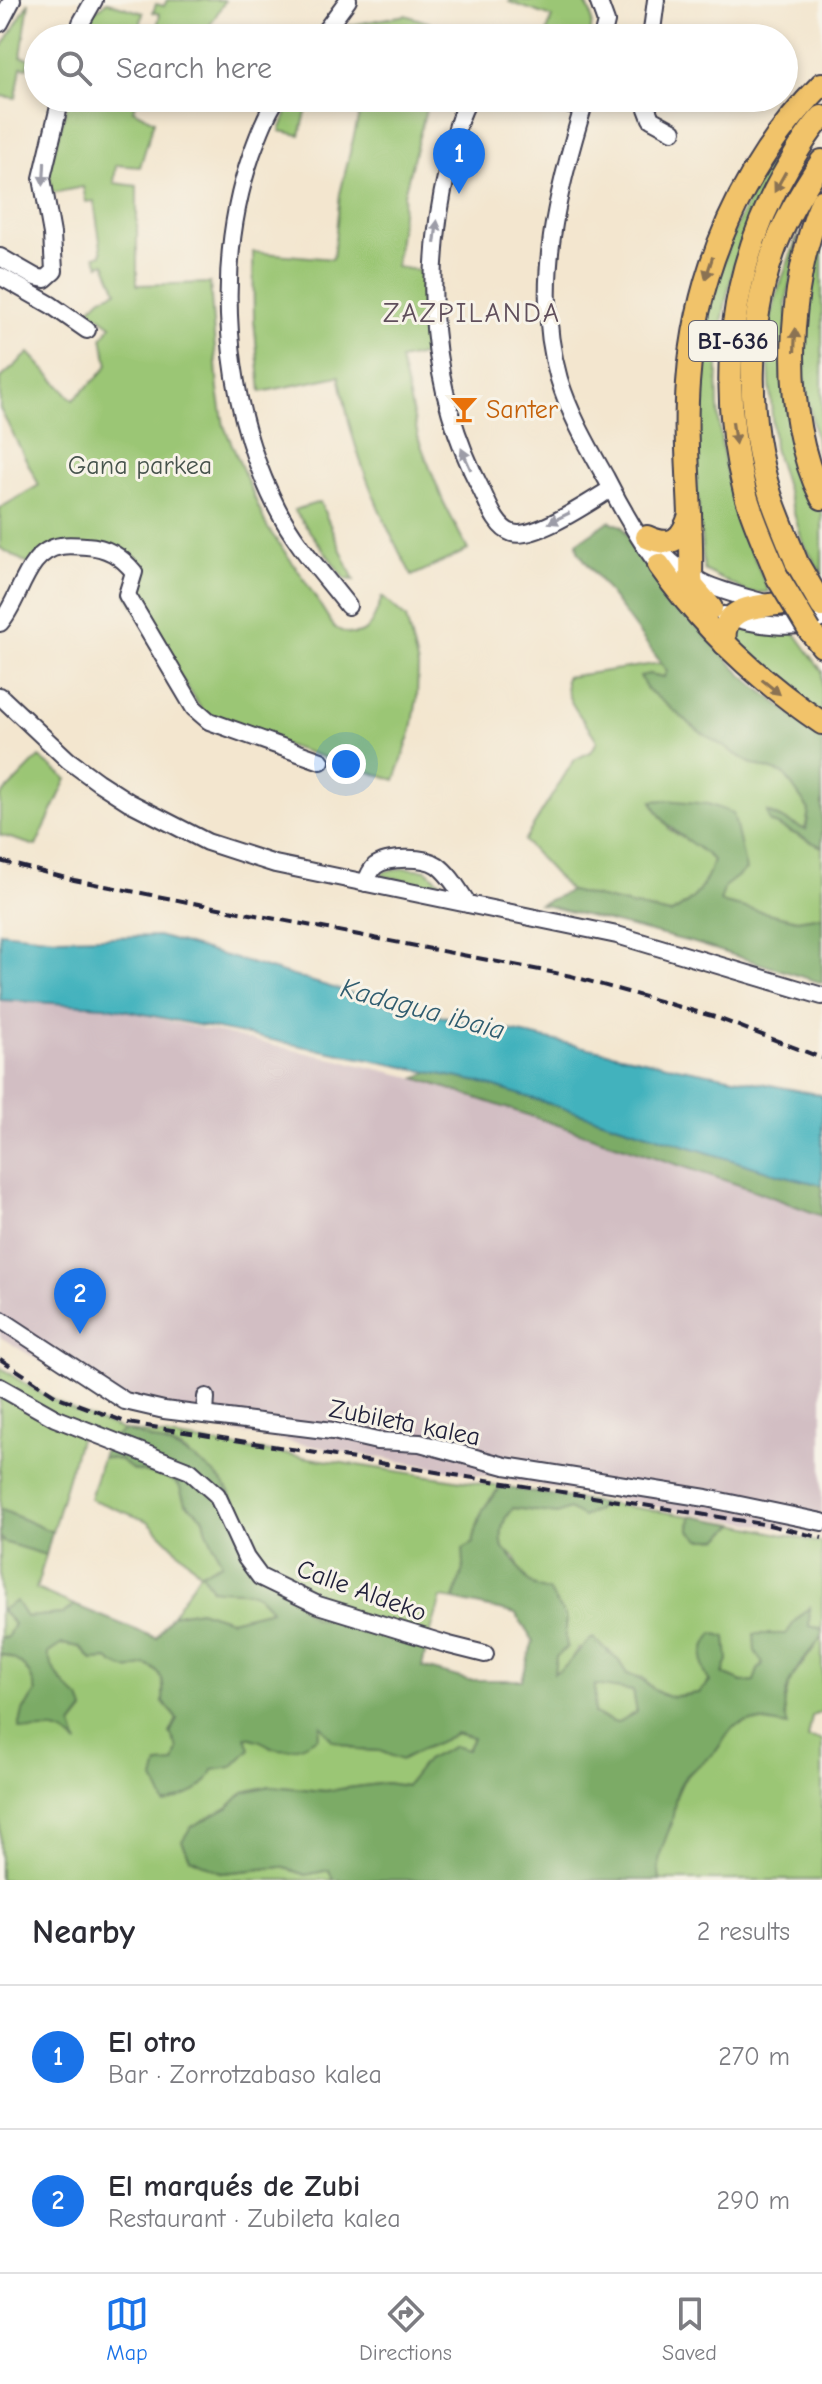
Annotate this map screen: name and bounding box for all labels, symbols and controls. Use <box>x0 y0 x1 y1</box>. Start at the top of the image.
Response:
search box <box>24 24 798 112</box>
icon: search <box>52 46 96 90</box>
text: Search here <box>116 51 272 86</box>
pin: 1 <box>433 128 485 194</box>
one-way arrow <box>37 162 50 187</box>
one-way arrow <box>773 171 787 193</box>
one-way arrow <box>430 219 443 244</box>
one-way arrow <box>703 257 715 281</box>
district label: ZAZPILANDA <box>383 297 561 329</box>
road number: BI-636 <box>689 321 777 361</box>
one-way arrow <box>788 327 801 352</box>
bar icon: Santer <box>449 394 479 424</box>
place label: Santer <box>486 395 559 425</box>
one-way arrow <box>728 421 741 446</box>
one-way arrow <box>460 447 473 471</box>
park label: Gana parkea <box>68 451 212 481</box>
one-way arrow <box>547 511 570 525</box>
one-way arrow <box>761 678 782 695</box>
your location <box>326 744 366 784</box>
water label: Kadagua ibaia <box>337 972 508 1046</box>
pin: 2 <box>54 1268 106 1334</box>
street label: Zubileta kalea <box>327 1394 483 1452</box>
street label: Calle Aldeko <box>293 1554 431 1628</box>
text: Nearby <box>32 1912 135 1952</box>
text: 2 results <box>697 1917 790 1947</box>
text: El otro <box>108 2025 196 2060</box>
text: 1 <box>53 2042 63 2072</box>
text: 270 m <box>718 2042 790 2072</box>
text: Bar · Zorrotzabaso kalea <box>108 2060 382 2090</box>
text: El marqués de Zubi <box>108 2169 360 2204</box>
text: 2 <box>52 2186 64 2216</box>
text: 290 m <box>717 2186 790 2216</box>
text: Restaurant · Zubileta kalea <box>108 2204 401 2234</box>
tab: Map <box>105 2292 149 2366</box>
tab: Directions <box>359 2292 452 2366</box>
tab: Saved <box>662 2292 717 2366</box>

